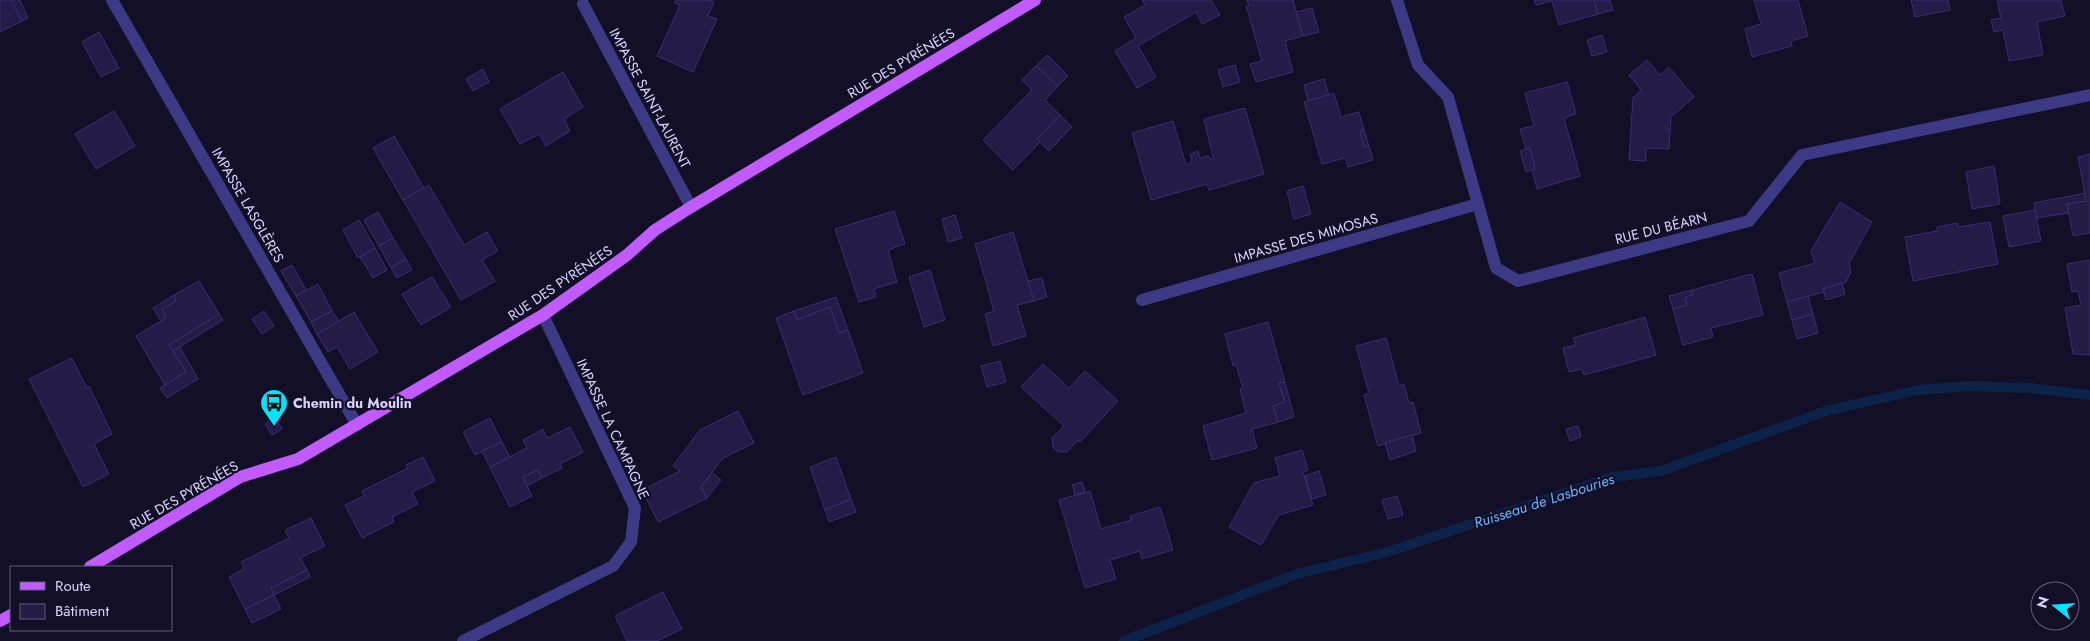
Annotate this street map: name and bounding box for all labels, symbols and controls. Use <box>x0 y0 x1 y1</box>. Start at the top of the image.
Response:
street label: RUE DES PYRÉNÉES <box>843 23 959 103</box>
street label: IMPASSE SAINT-LAURENT <box>605 24 696 172</box>
street label: IMPASSE LASGLÈRES <box>207 144 289 266</box>
street label: RUE DU BÉARN <box>1613 207 1709 249</box>
street label: IMPASSE DES MIMOSAS <box>1232 208 1381 268</box>
street label: RUE DES PYRÉNÉES <box>504 240 616 325</box>
street label: IMPASSE LA CAMPAGNE <box>572 355 654 503</box>
bus stop icon: Chemin du Moulin <box>259 388 289 427</box>
place label: Chemin du Moulin <box>293 393 412 413</box>
street label: RUE DES PYRÉNÉES <box>126 456 242 534</box>
water label: Ruisseau de Lasbouries <box>1471 468 1617 534</box>
legend <box>10 566 172 631</box>
text: Route <box>55 575 91 597</box>
north arrow <box>2030 581 2080 631</box>
text: N <box>2031 594 2054 610</box>
text: Bâtiment <box>55 600 109 622</box>

